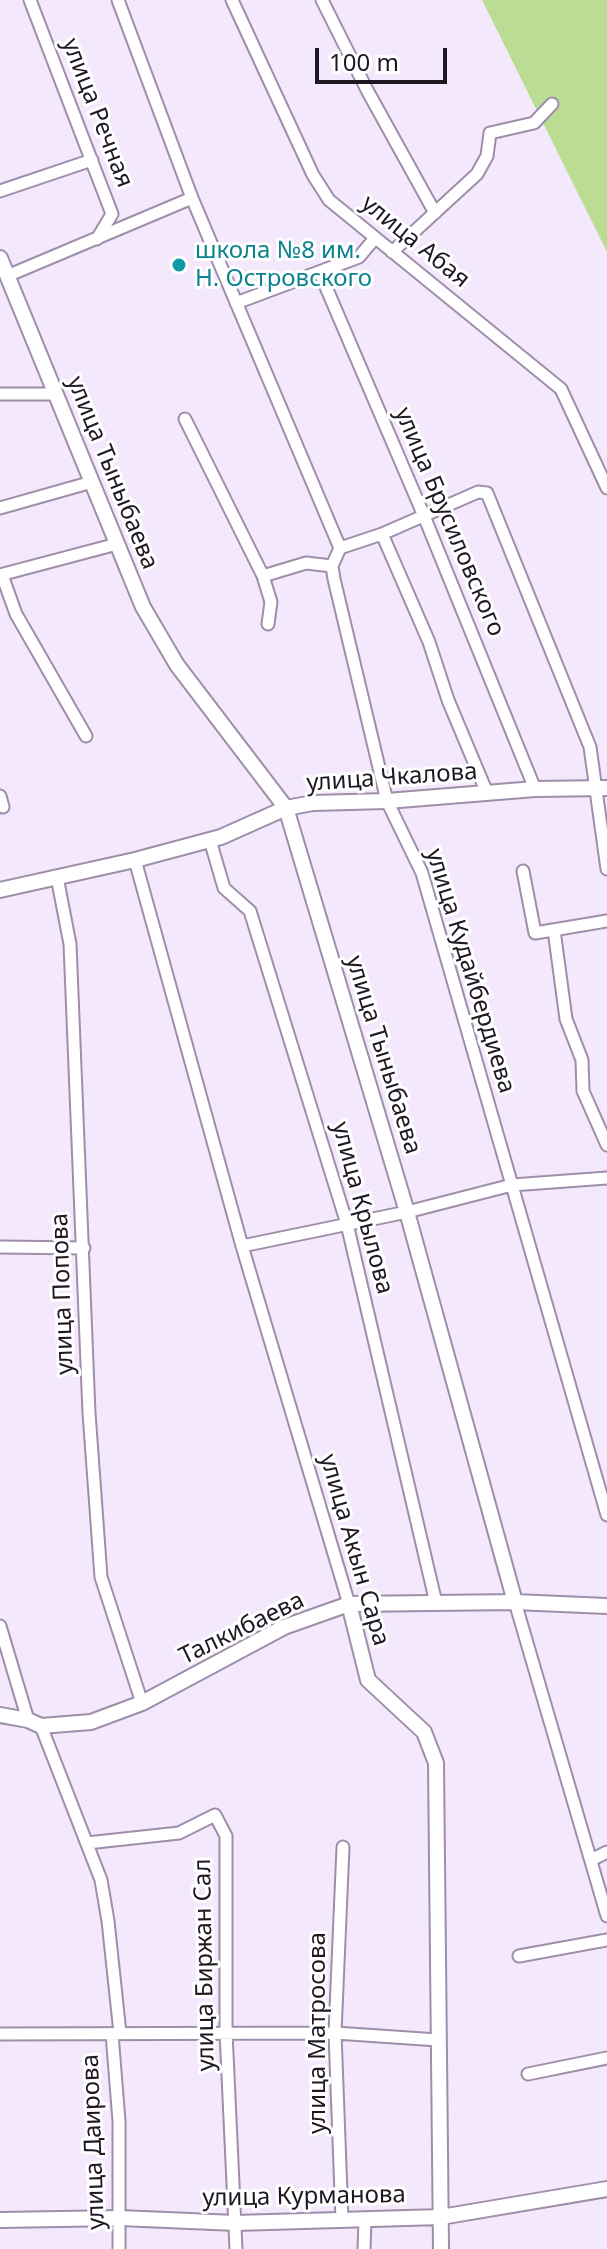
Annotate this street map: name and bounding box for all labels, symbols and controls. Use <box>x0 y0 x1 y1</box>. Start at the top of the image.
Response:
scale bar <box>319 32 451 82</box>
street label: улица Речная <box>55 34 139 192</box>
text: 100 m <box>329 45 399 78</box>
street label: улица Абая <box>355 190 475 294</box>
place label: школа №8 им. Н. Островского <box>195 237 372 293</box>
marker: школа №8 им. Н. Островского <box>170 256 188 274</box>
street label: улица Тыныбаева <box>60 372 164 574</box>
street label: улица Брусиловского <box>388 403 510 641</box>
street label: улица Чкалова <box>306 758 478 798</box>
street label: улица Кудайбердиева <box>419 845 521 1097</box>
street label: улица Тыныбаева <box>339 952 427 1158</box>
street label: улица Крылова <box>325 1119 399 1297</box>
street label: улица Попова <box>46 1213 80 1375</box>
street label: улица Акын Сара <box>313 1451 395 1649</box>
street label: Талкибаева <box>175 1586 309 1672</box>
street label: улица Биржан Сал <box>189 1858 221 2072</box>
street label: улица Матросова <box>304 1932 332 2134</box>
street label: улица Даирова <box>77 2054 111 2230</box>
street label: улица Курманова <box>202 2181 406 2213</box>

